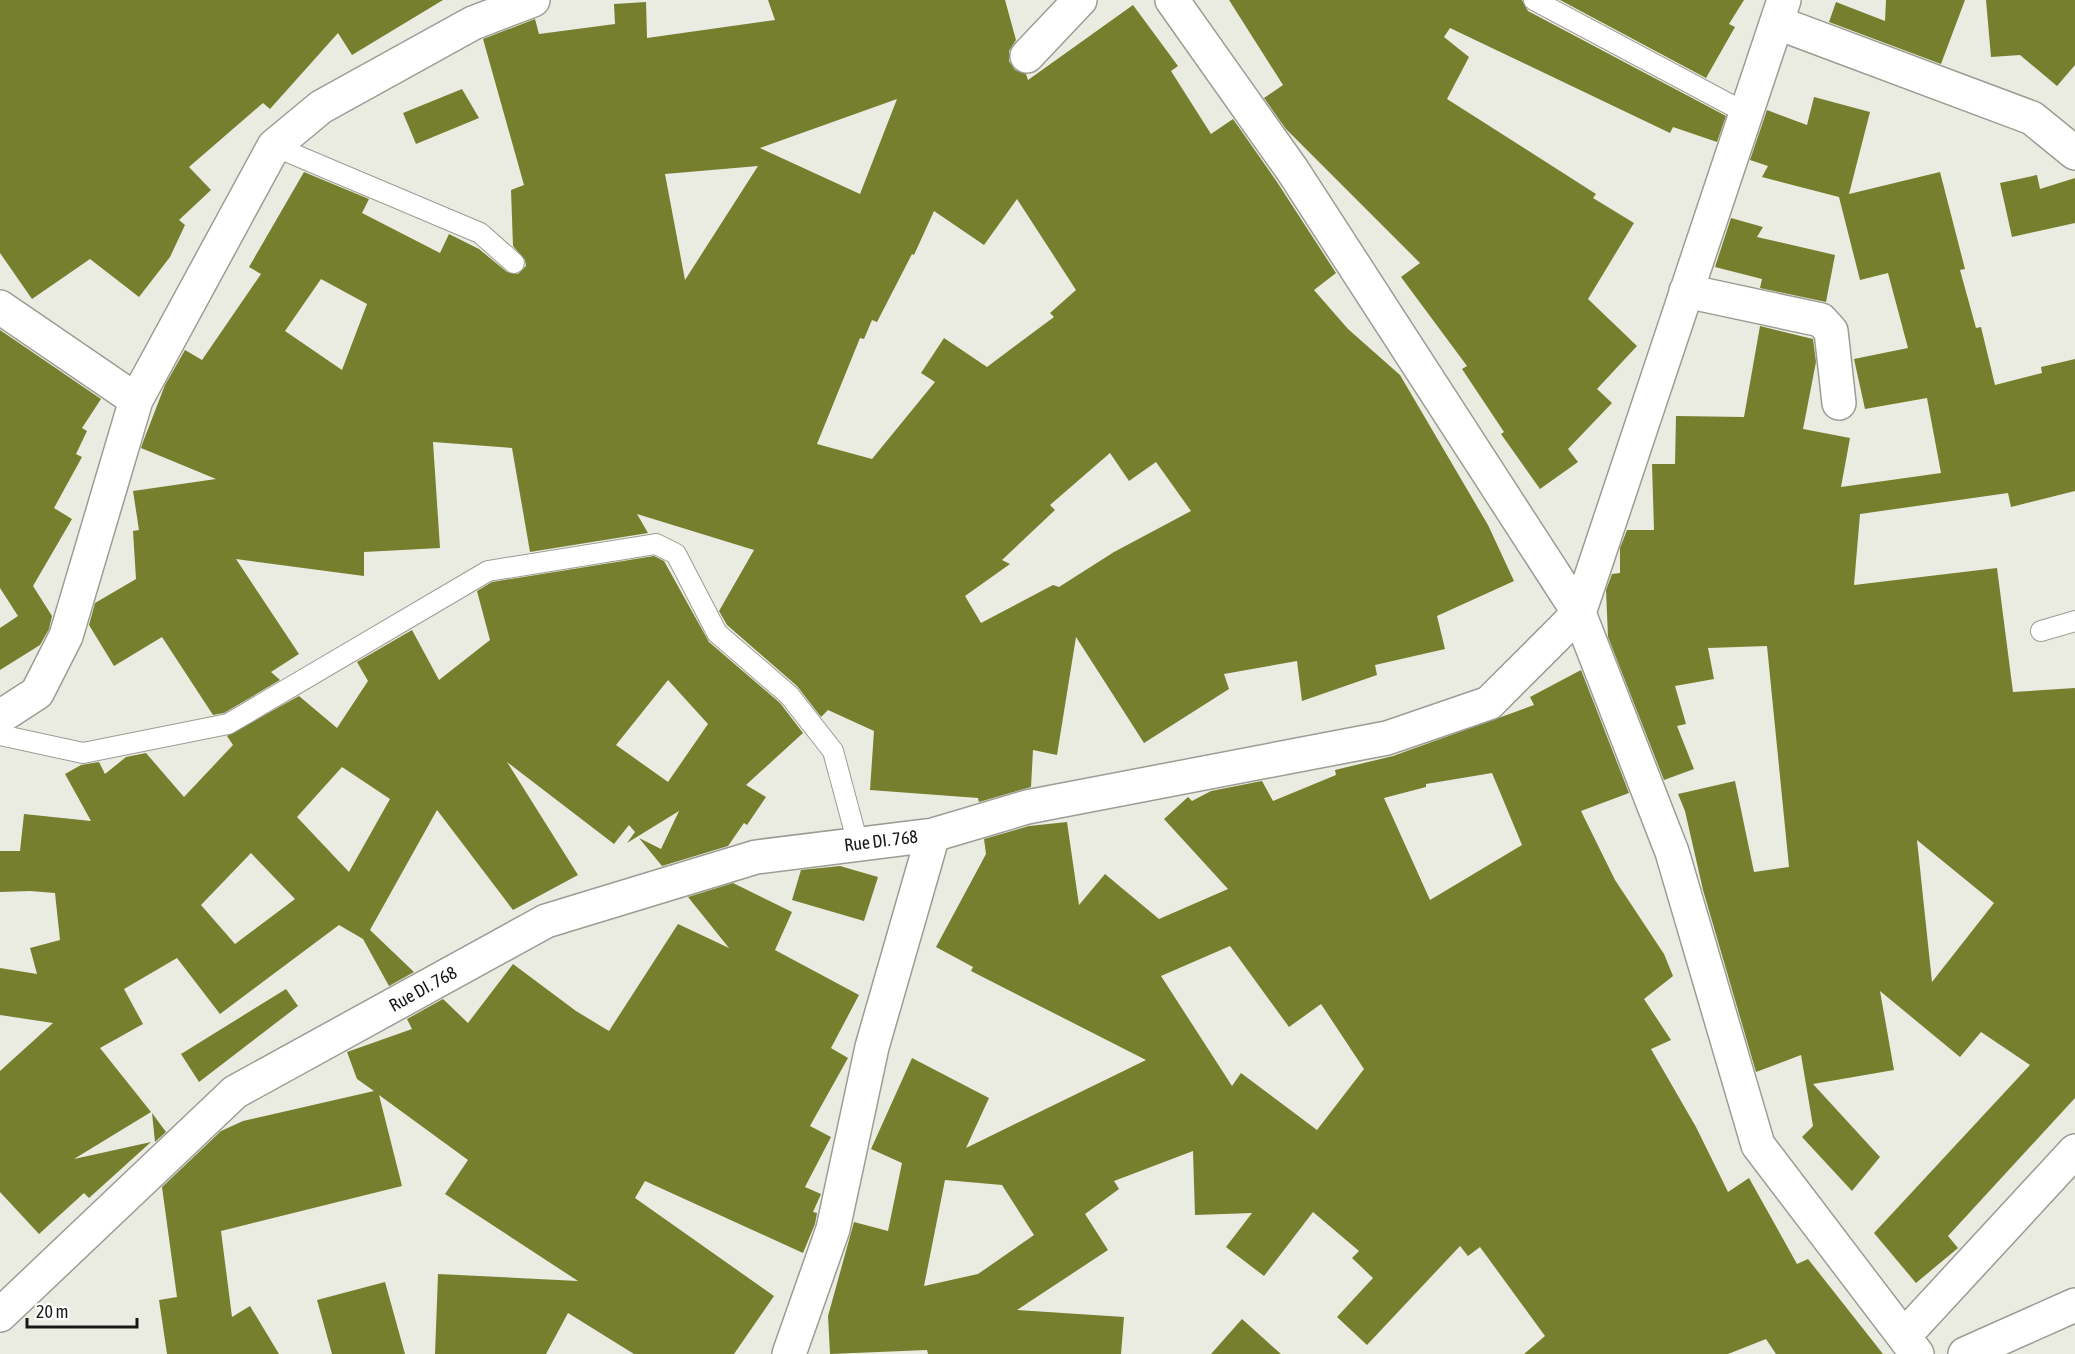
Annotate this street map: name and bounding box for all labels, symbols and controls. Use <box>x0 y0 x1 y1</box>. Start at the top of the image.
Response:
street label: Rue DI. 768 <box>843 826 919 855</box>
street label: Rue DI. 768 <box>385 961 460 1016</box>
scale bar <box>27 1291 136 1329</box>
text: 20 m <box>36 1301 68 1322</box>

